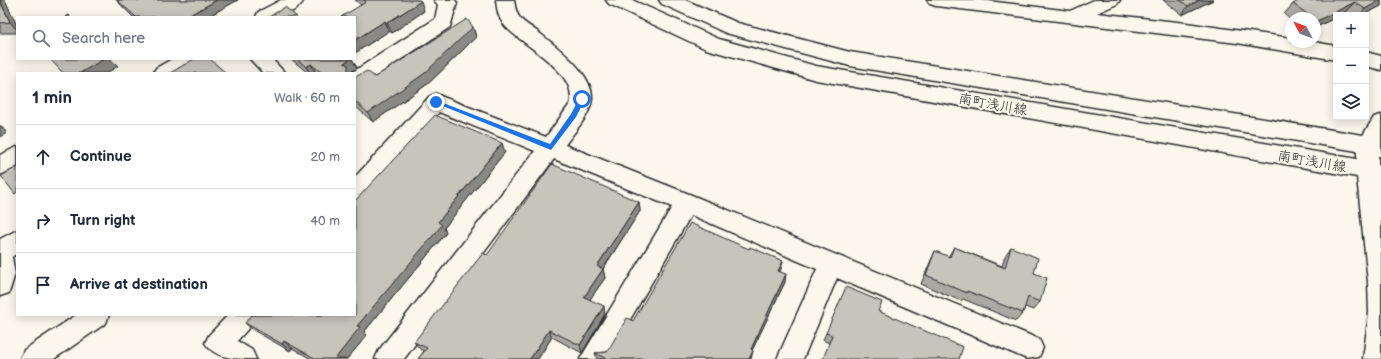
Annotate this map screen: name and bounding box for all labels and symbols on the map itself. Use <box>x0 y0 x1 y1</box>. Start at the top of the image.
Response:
north arrow <box>1285 12 1321 48</box>
route start <box>573 90 591 108</box>
street label: 南町浅川線 <box>957 90 1029 119</box>
route end <box>427 93 445 111</box>
street label: 南町浅川線 <box>1276 147 1348 176</box>

